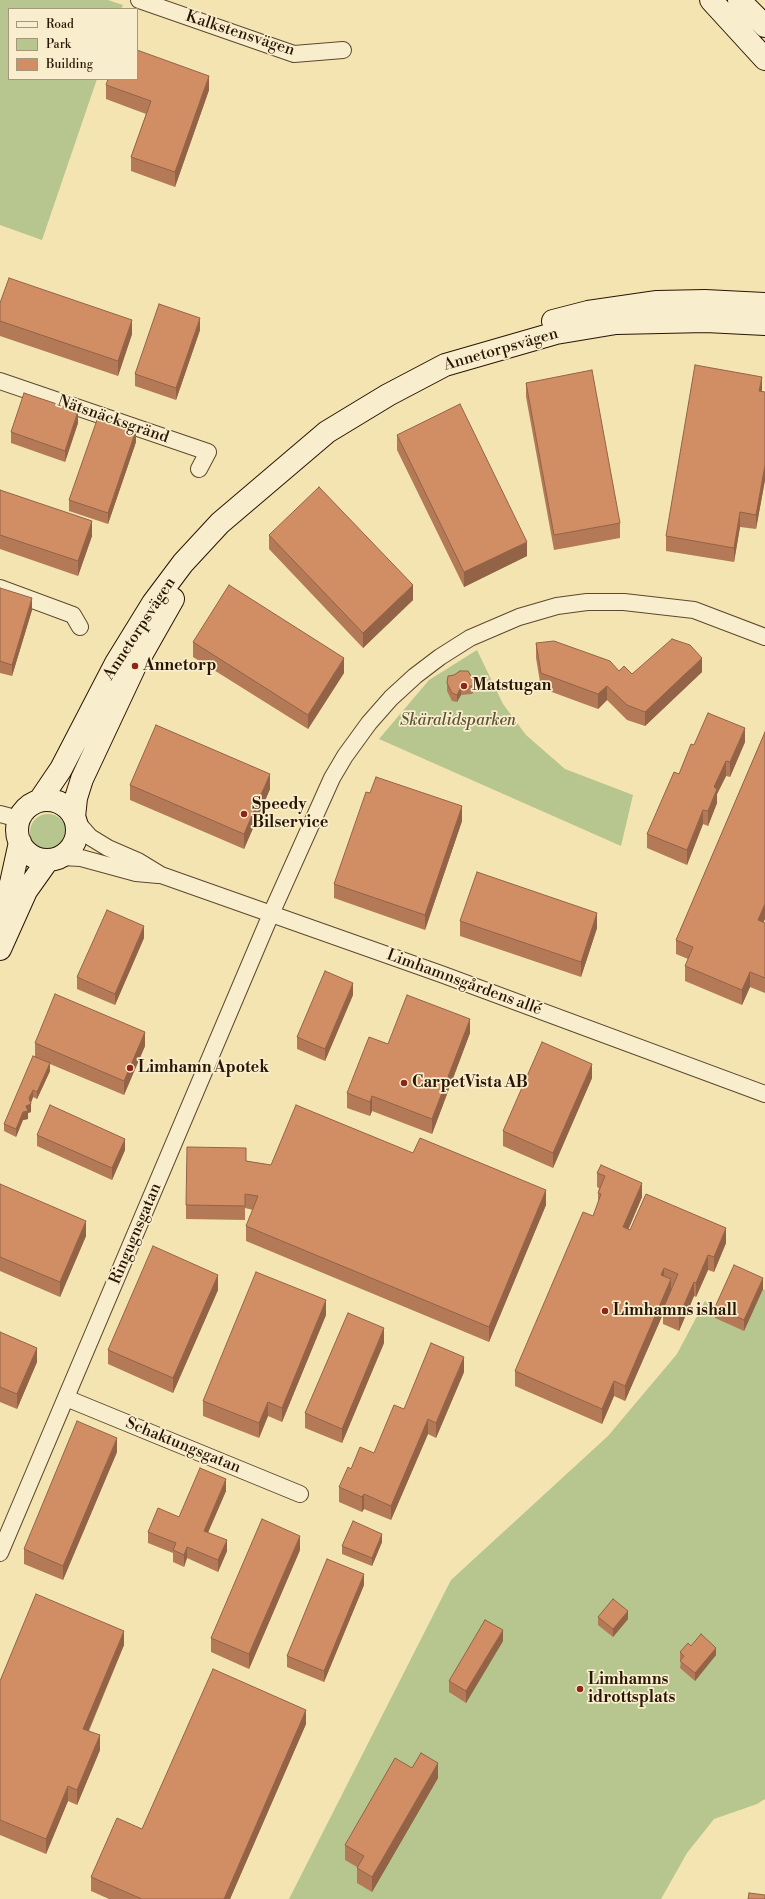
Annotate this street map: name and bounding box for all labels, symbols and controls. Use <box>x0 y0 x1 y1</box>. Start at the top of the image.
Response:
street label: Kalkstensvägen <box>183 7 297 61</box>
legend <box>8 8 138 80</box>
text: Road <box>46 17 74 32</box>
text: Park <box>46 37 71 52</box>
text: Building <box>46 57 93 72</box>
street label: Annetorpsvägen <box>442 324 560 376</box>
street label: Nätsnäcksgränd <box>55 392 171 448</box>
street label: Annetorpsvägen <box>100 574 180 684</box>
place label: Annetorp <box>143 656 216 676</box>
marker: Annetorp <box>130 661 140 671</box>
place label: Matstugan <box>472 676 551 696</box>
marker: Matstugan <box>459 681 469 691</box>
park label: Skäralidsparken <box>400 711 516 731</box>
place label: Speedy Bilservice <box>252 795 328 833</box>
marker: Speedy Bilservice <box>239 809 249 819</box>
street label: Limhamnsgårdens allé <box>384 946 544 1020</box>
place label: Limhamn Apotek <box>138 1058 269 1078</box>
marker: Limhamn Apotek <box>125 1063 135 1073</box>
place label: CarpetVista AB <box>412 1073 528 1093</box>
marker: CarpetVista AB <box>399 1078 409 1088</box>
street label: Ringugnsgatan <box>106 1181 166 1287</box>
place label: Limhamns ishall <box>613 1301 737 1321</box>
marker: Limhamns ishall <box>600 1306 610 1316</box>
street label: Schaktungsgatan <box>123 1414 243 1478</box>
place label: Limhamns idrottsplats <box>588 1670 675 1708</box>
marker: Limhamns idrottsplats <box>575 1684 585 1694</box>

